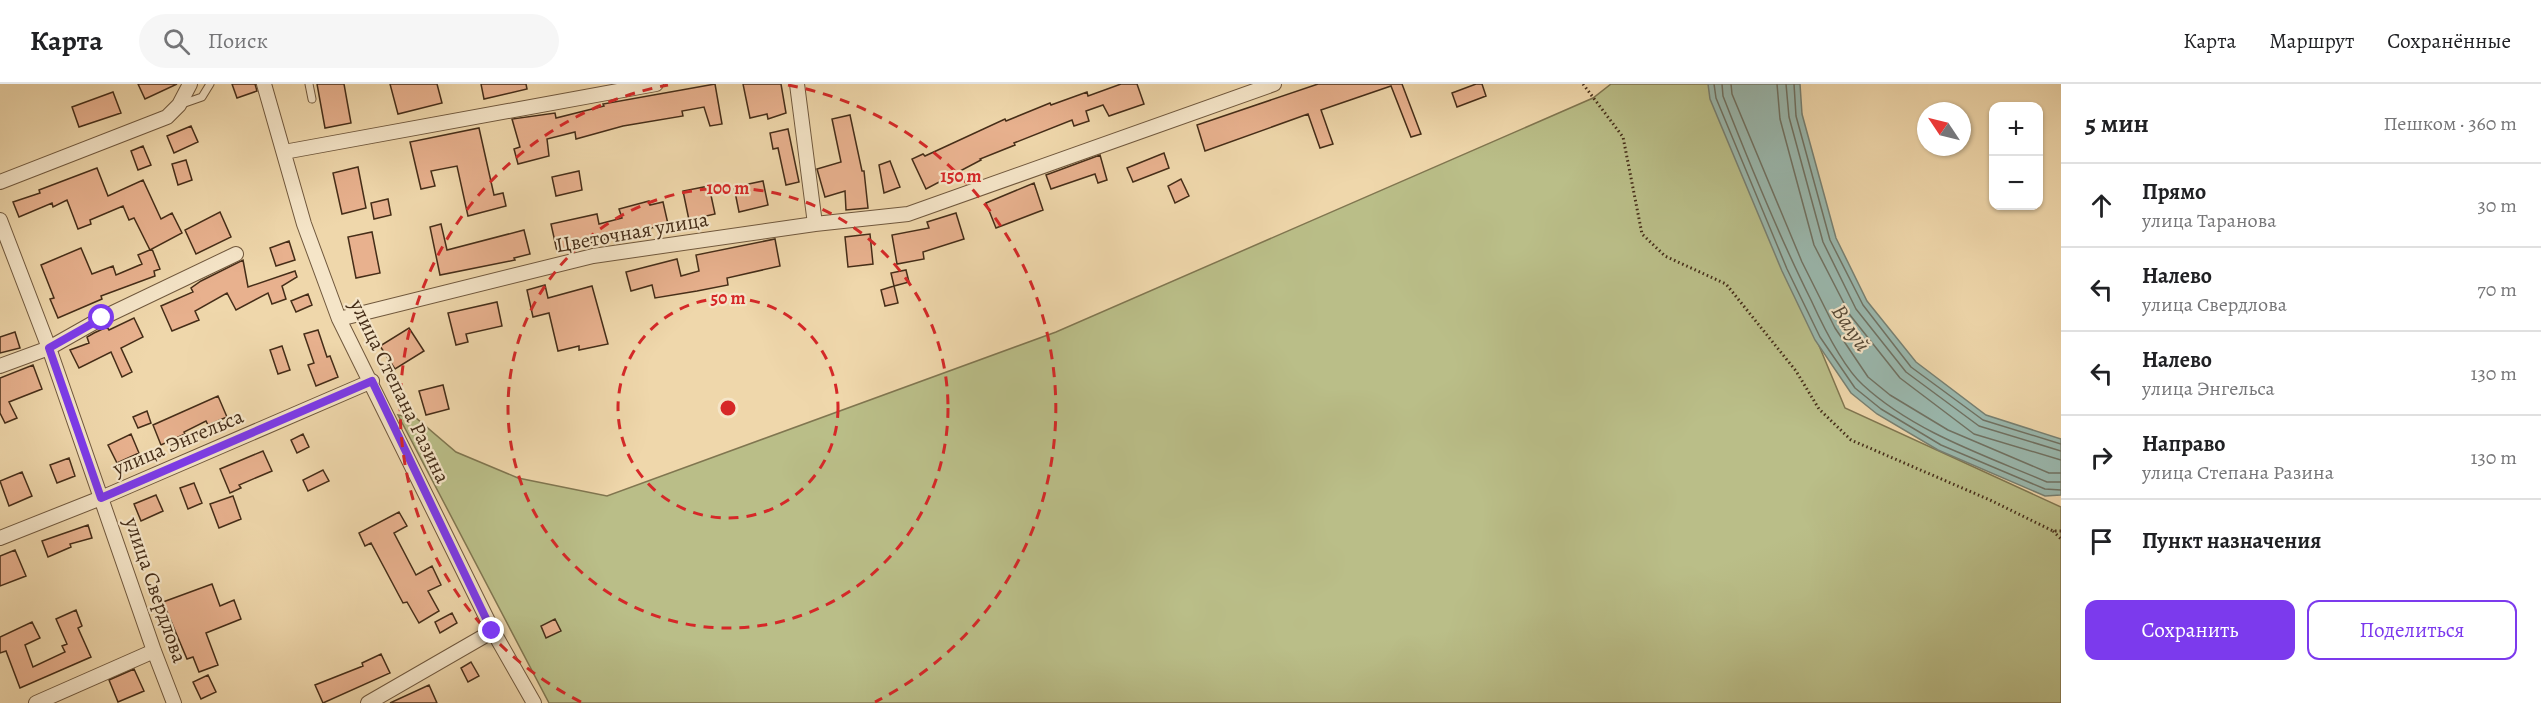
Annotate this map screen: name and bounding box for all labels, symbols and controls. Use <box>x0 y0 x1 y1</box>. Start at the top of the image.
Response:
search box <box>139 14 559 68</box>
text: Карта <box>30 22 103 60</box>
icon: search <box>160 25 193 58</box>
text: Поиск <box>208 26 268 56</box>
text: Карта <box>2183 27 2236 55</box>
text: Маршрут <box>2269 27 2354 55</box>
text: Сохранённые <box>2387 27 2511 55</box>
north arrow <box>1917 102 1971 156</box>
map controls <box>1989 102 2043 210</box>
button: + <box>1989 102 2043 156</box>
text: 5 мин <box>2085 106 2149 141</box>
text: Пешком · 360 m <box>2384 110 2517 137</box>
button: − <box>1989 156 2043 210</box>
text: 150 m <box>940 164 982 188</box>
text: 100 m <box>707 176 749 200</box>
text: Прямо <box>2142 177 2206 207</box>
icon: ahead <box>2085 189 2118 222</box>
text: 30 m <box>2477 192 2517 219</box>
street label: Цветочная улица <box>554 205 711 259</box>
text: улица Таранова <box>2142 207 2276 234</box>
text: Налево <box>2142 261 2212 291</box>
icon: left <box>2085 273 2118 306</box>
text: 70 m <box>2477 276 2517 303</box>
text: 50 m <box>711 286 745 310</box>
text: улица Свердлова <box>2142 291 2287 318</box>
street label: улица Степана Разина <box>343 293 457 488</box>
water label: Валуй <box>1824 298 1878 358</box>
route start <box>88 304 114 330</box>
text: Налево <box>2142 345 2212 375</box>
icon: left <box>2085 357 2118 390</box>
text: 130 m <box>2471 360 2517 387</box>
text: улица Энгельса <box>2142 375 2275 402</box>
centre of rings <box>718 398 738 418</box>
street label: улица Энгельса <box>107 402 248 483</box>
text: Направо <box>2142 429 2225 459</box>
icon: right <box>2085 441 2118 474</box>
text: 130 m <box>2471 444 2517 471</box>
text: улица Степана Разина <box>2142 459 2334 486</box>
street label: улица Свердлова <box>118 513 194 667</box>
icon: arrive <box>2085 525 2118 558</box>
text: Пункт назначения <box>2142 526 2321 556</box>
button: Сохранить <box>2085 600 2295 660</box>
button: Поделиться <box>2307 600 2517 660</box>
route end <box>478 617 504 643</box>

